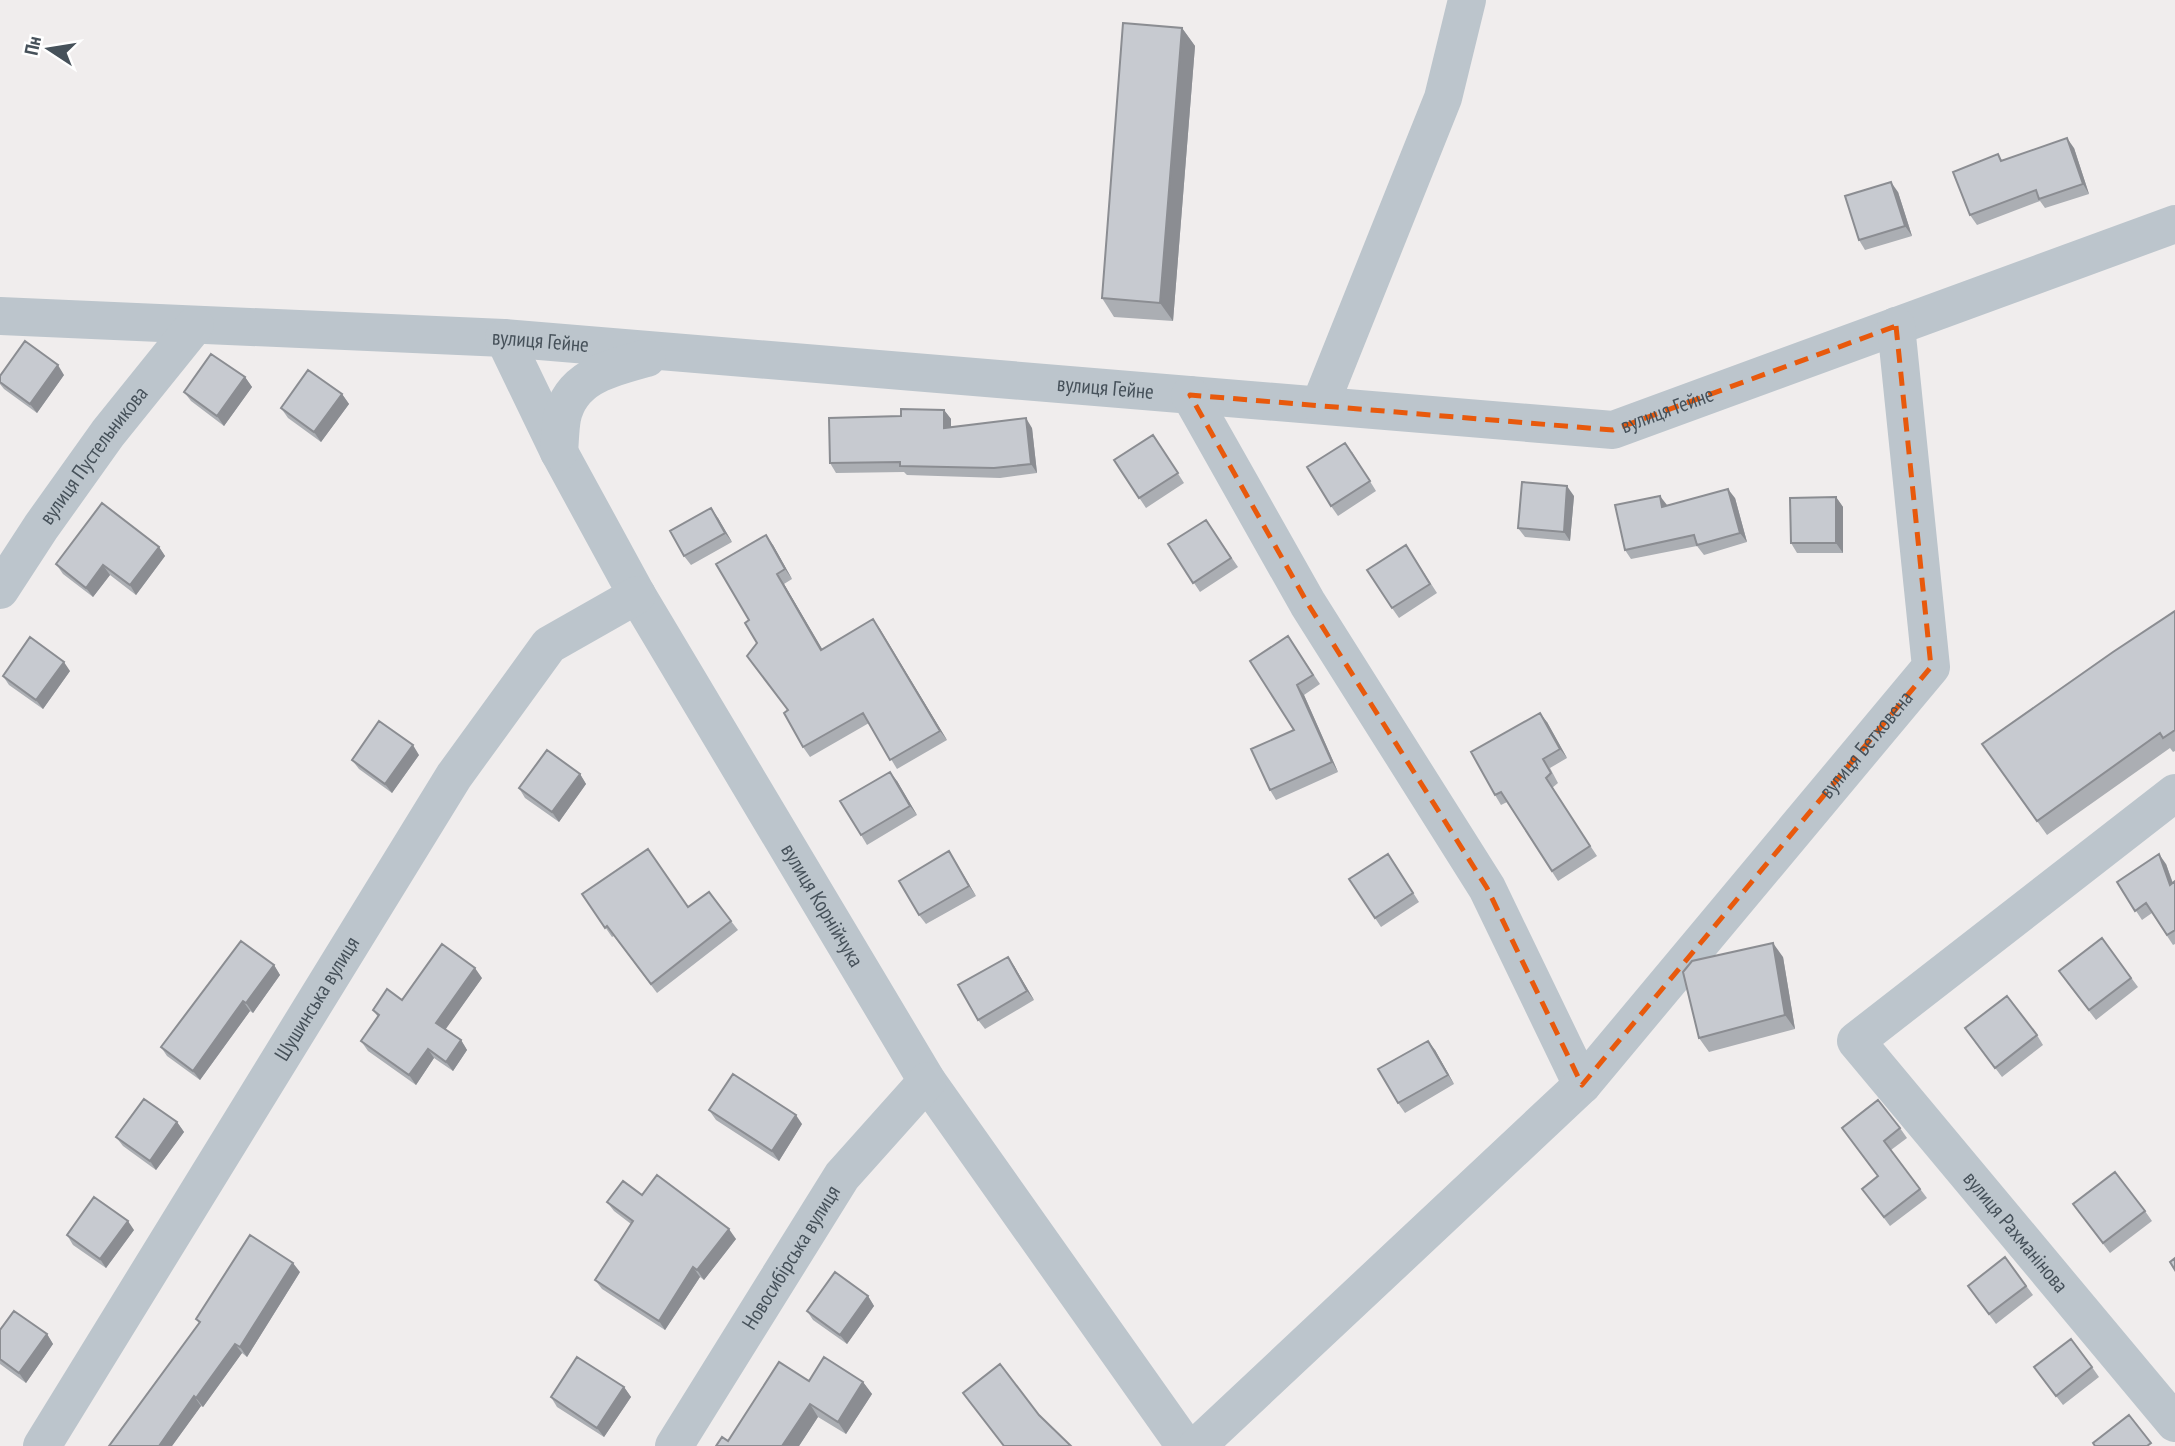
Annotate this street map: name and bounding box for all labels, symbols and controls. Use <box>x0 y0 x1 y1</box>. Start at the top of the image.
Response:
north arrow <box>14 14 84 84</box>
text: Пн <box>19 34 46 57</box>
street label: вулиця Гейне <box>491 323 590 358</box>
street label: вулиця Гейне <box>1056 370 1155 405</box>
street label: вулиця Пустельникова <box>33 380 153 530</box>
street label: вулиця Гейне <box>1617 380 1717 439</box>
street label: вулиця Бетховена <box>1813 685 1919 804</box>
street label: вулиця Корнійчука <box>775 839 870 972</box>
street label: Шушинська вулиця <box>268 931 365 1066</box>
street label: вулиця Рахманінова <box>1958 1166 2074 1298</box>
street label: Новосибірська вулиця <box>736 1180 846 1334</box>

